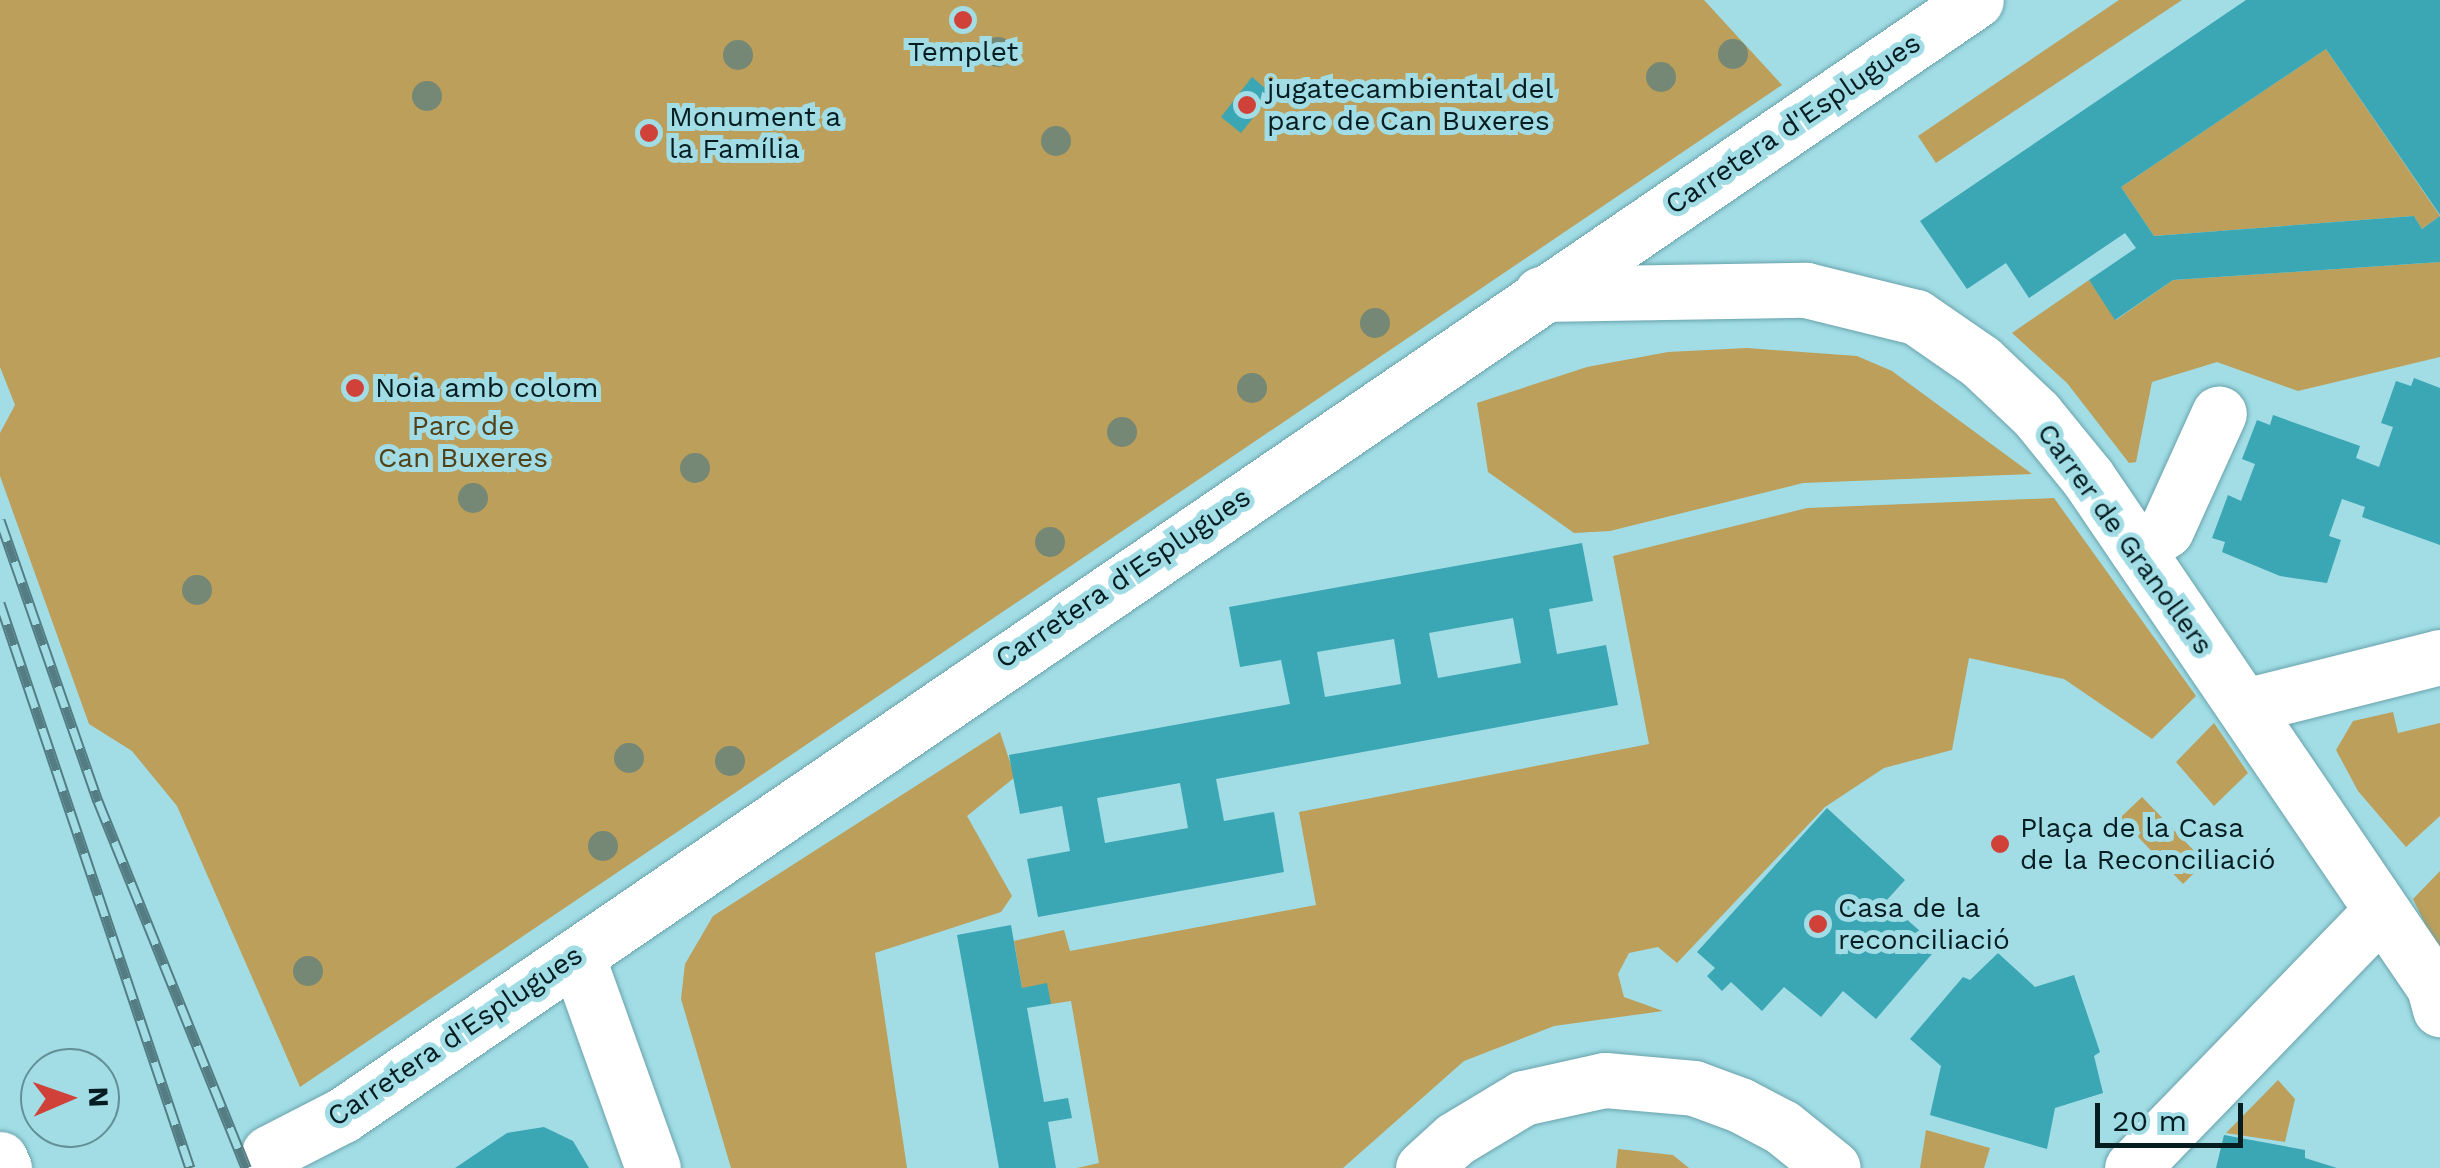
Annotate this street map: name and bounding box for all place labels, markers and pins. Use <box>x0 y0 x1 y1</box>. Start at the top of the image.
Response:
marker: Templet <box>952 9 974 31</box>
place label: Templet <box>908 35 1018 69</box>
place label: jugatecambiental del parc de Can Buxeres <box>1267 72 1554 138</box>
marker: jugatecambiental del parc de Can Buxeres <box>1236 94 1258 116</box>
place label: Monument a la Família <box>669 100 841 166</box>
marker: Monument a la Família <box>638 122 660 144</box>
place label: Noia amb colom <box>375 371 599 405</box>
marker: Noia amb colom <box>344 377 366 399</box>
place label: Plaça de la Casa de la Reconciliació <box>2020 811 2276 877</box>
marker: Plaça de la Casa de la Reconciliació <box>1989 833 2011 855</box>
place label: Casa de la reconciliació <box>1838 891 2010 957</box>
marker: Casa de la reconciliació <box>1807 913 1829 935</box>

